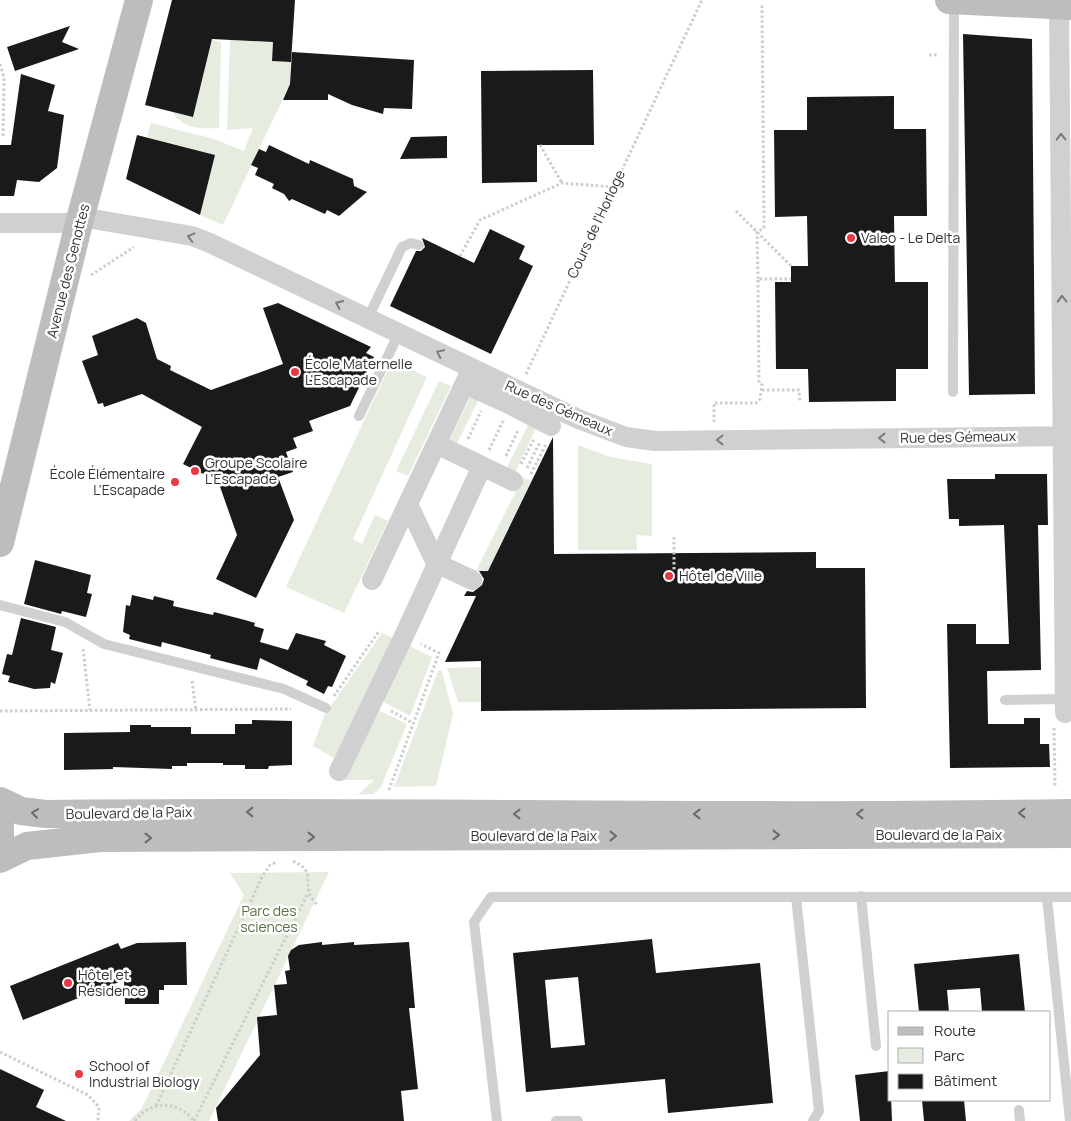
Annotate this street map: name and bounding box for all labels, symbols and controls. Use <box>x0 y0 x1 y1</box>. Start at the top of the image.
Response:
one-way arrow <box>1056 133 1066 140</box>
street label: Cours de l'Horloge <box>562 166 629 281</box>
street label: Avenue des Genottes <box>42 202 93 340</box>
place label: Valeo - Le Delta <box>861 228 960 247</box>
one-way arrow <box>187 232 196 243</box>
marker: Valeo - Le Delta <box>845 232 857 244</box>
one-way arrow <box>1057 295 1067 303</box>
one-way arrow <box>335 300 344 310</box>
one-way arrow <box>436 349 445 359</box>
place label: École Maternelle L'Escapade <box>305 354 412 389</box>
marker: École Maternelle L'Escapade <box>289 366 301 378</box>
street label: Rue des Gémeaux <box>502 375 617 440</box>
street label: Rue des Gémeaux <box>900 426 1017 447</box>
one-way arrow <box>878 433 886 443</box>
one-way arrow <box>716 434 724 445</box>
place label: Groupe Scolaire L'Escapade <box>205 453 308 488</box>
place label: École Élémentaire L'Escapade <box>50 464 165 499</box>
marker: Groupe Scolaire L'Escapade <box>189 465 201 477</box>
marker: École Élémentaire L'Escapade <box>169 476 181 488</box>
place label: Hôtel de Ville <box>679 566 762 585</box>
marker: Hôtel de Ville <box>663 570 675 582</box>
street label: Boulevard de la Paix <box>66 802 193 823</box>
one-way arrow <box>245 807 253 817</box>
one-way arrow <box>30 808 38 819</box>
one-way arrow <box>1018 808 1026 818</box>
one-way arrow <box>513 809 520 819</box>
one-way arrow <box>693 809 701 819</box>
one-way arrow <box>856 809 864 819</box>
street label: Boulevard de la Paix <box>876 825 1003 844</box>
street label: Boulevard de la Paix <box>471 826 598 845</box>
one-way arrow <box>772 830 780 840</box>
one-way arrow <box>610 831 618 841</box>
one-way arrow <box>308 832 315 842</box>
one-way arrow <box>145 833 153 843</box>
park label: Parc des sciences <box>240 901 298 936</box>
place label: Hôtel et Résidence <box>78 965 146 1000</box>
marker: Hôtel et Résidence <box>62 977 74 989</box>
legend <box>888 1011 1051 1101</box>
text: Route <box>934 1020 976 1041</box>
text: Parc <box>934 1045 965 1066</box>
place label: School of Industrial Biology <box>89 1056 200 1091</box>
marker: School of Industrial Biology <box>73 1068 85 1080</box>
text: Bâtiment <box>934 1070 997 1091</box>

